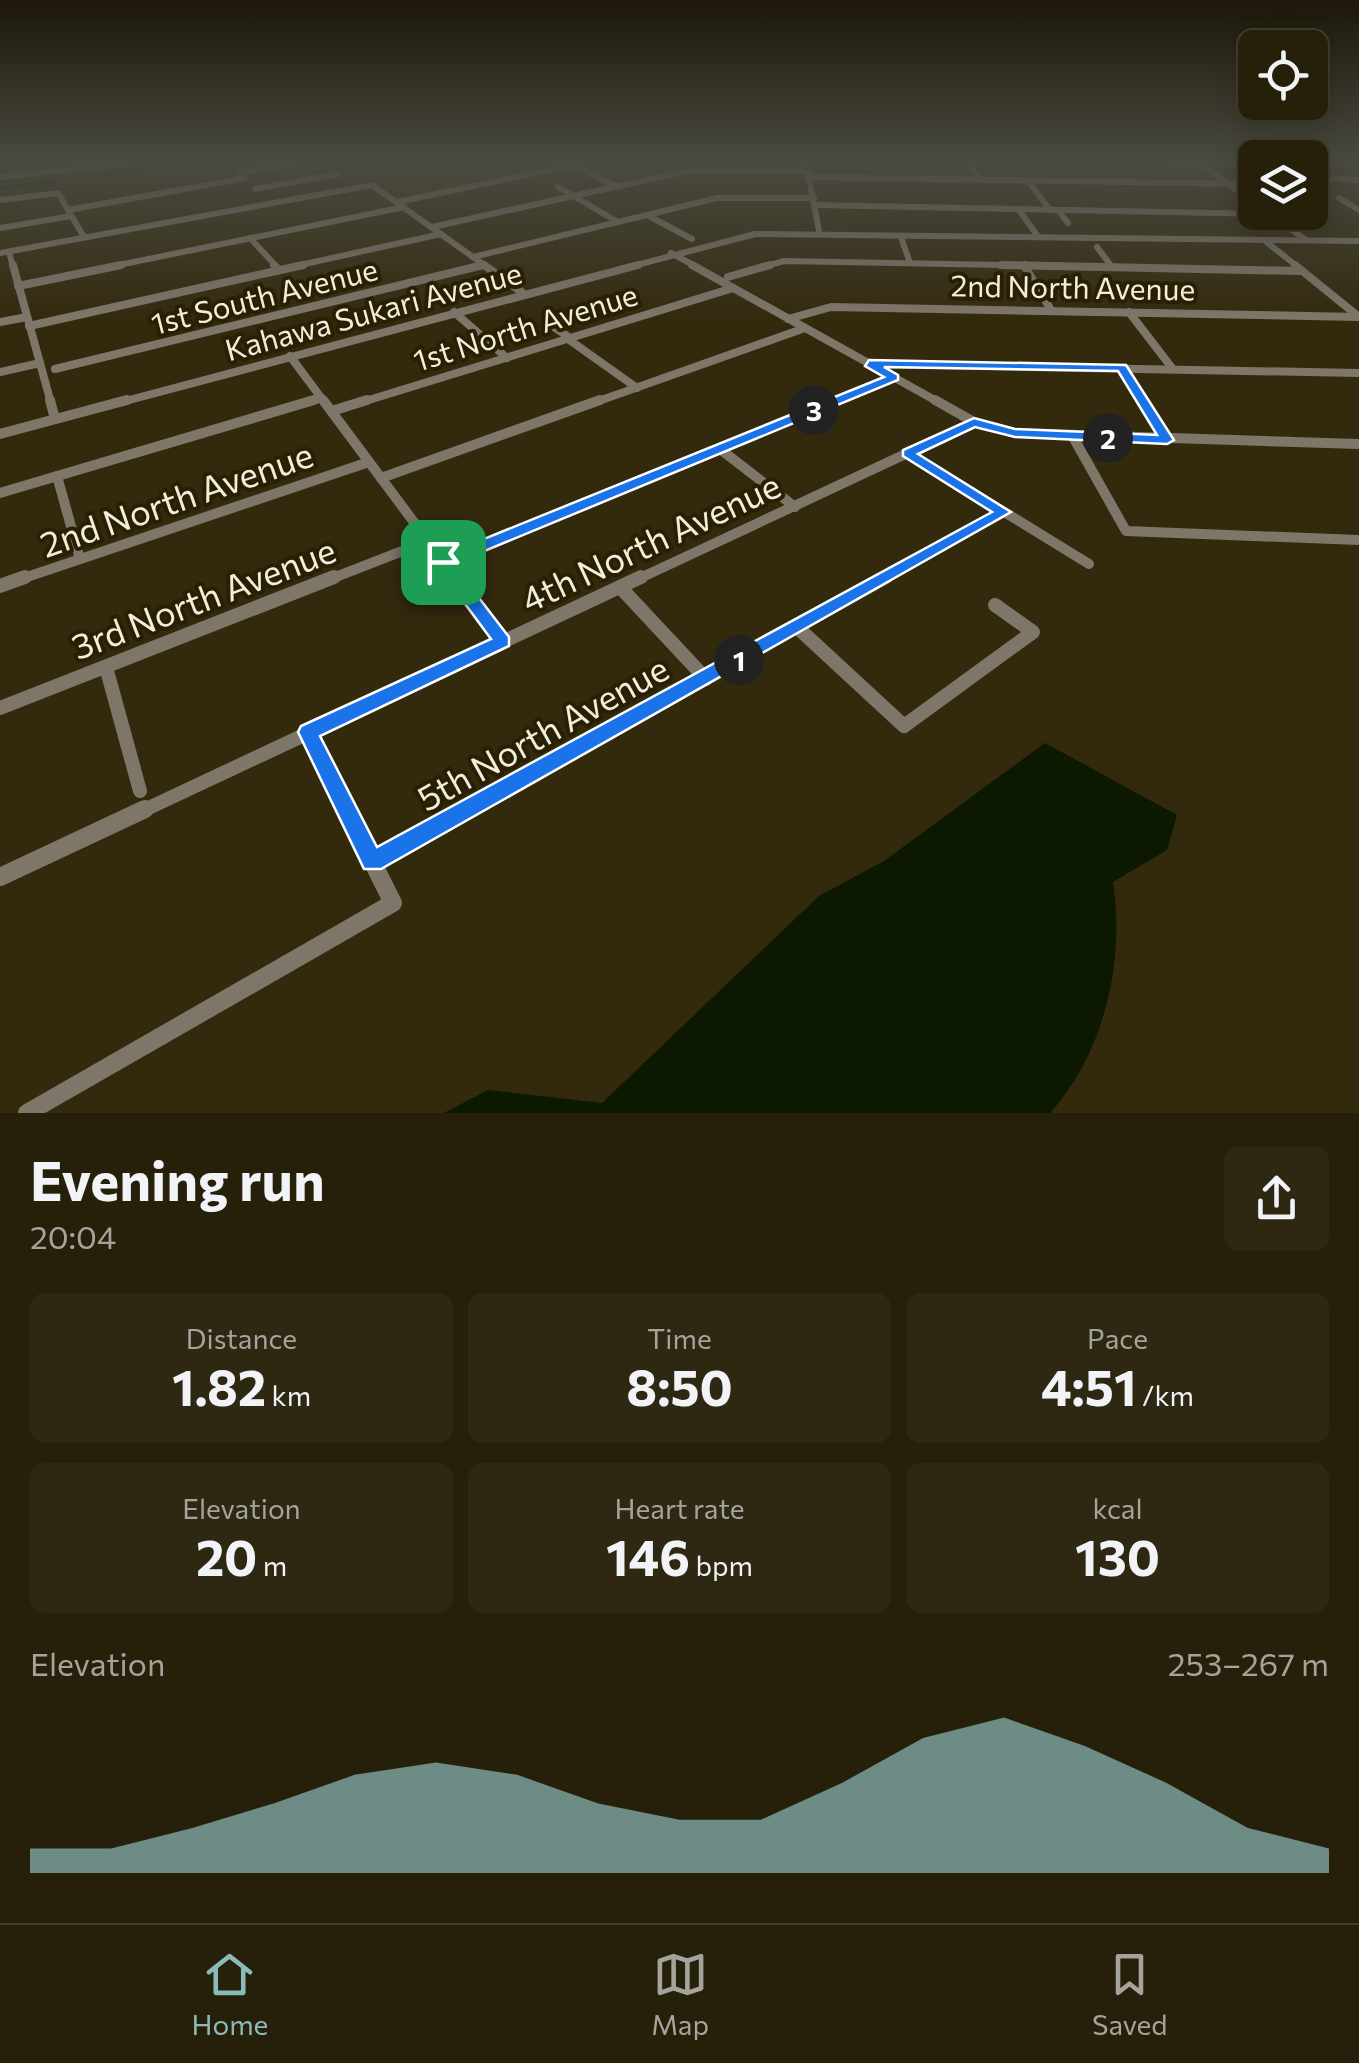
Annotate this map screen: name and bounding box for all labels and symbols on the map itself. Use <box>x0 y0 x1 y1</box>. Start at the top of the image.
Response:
street label: 1st South Avenue <box>147 249 381 341</box>
street label: Kahawa Sukari Avenue <box>221 253 525 367</box>
street label: 2nd North Avenue <box>950 265 1196 307</box>
street label: 1st North Avenue <box>409 274 641 378</box>
pin: 3 <box>789 385 839 435</box>
pin: 2 <box>1083 413 1133 463</box>
street label: 2nd North Avenue <box>34 431 318 565</box>
street label: 4th North Avenue <box>513 462 787 620</box>
pin <box>401 520 486 605</box>
street label: 3rd North Avenue <box>65 527 341 667</box>
pin: 1 <box>714 635 764 685</box>
street label: 5th North Avenue <box>409 645 675 819</box>

